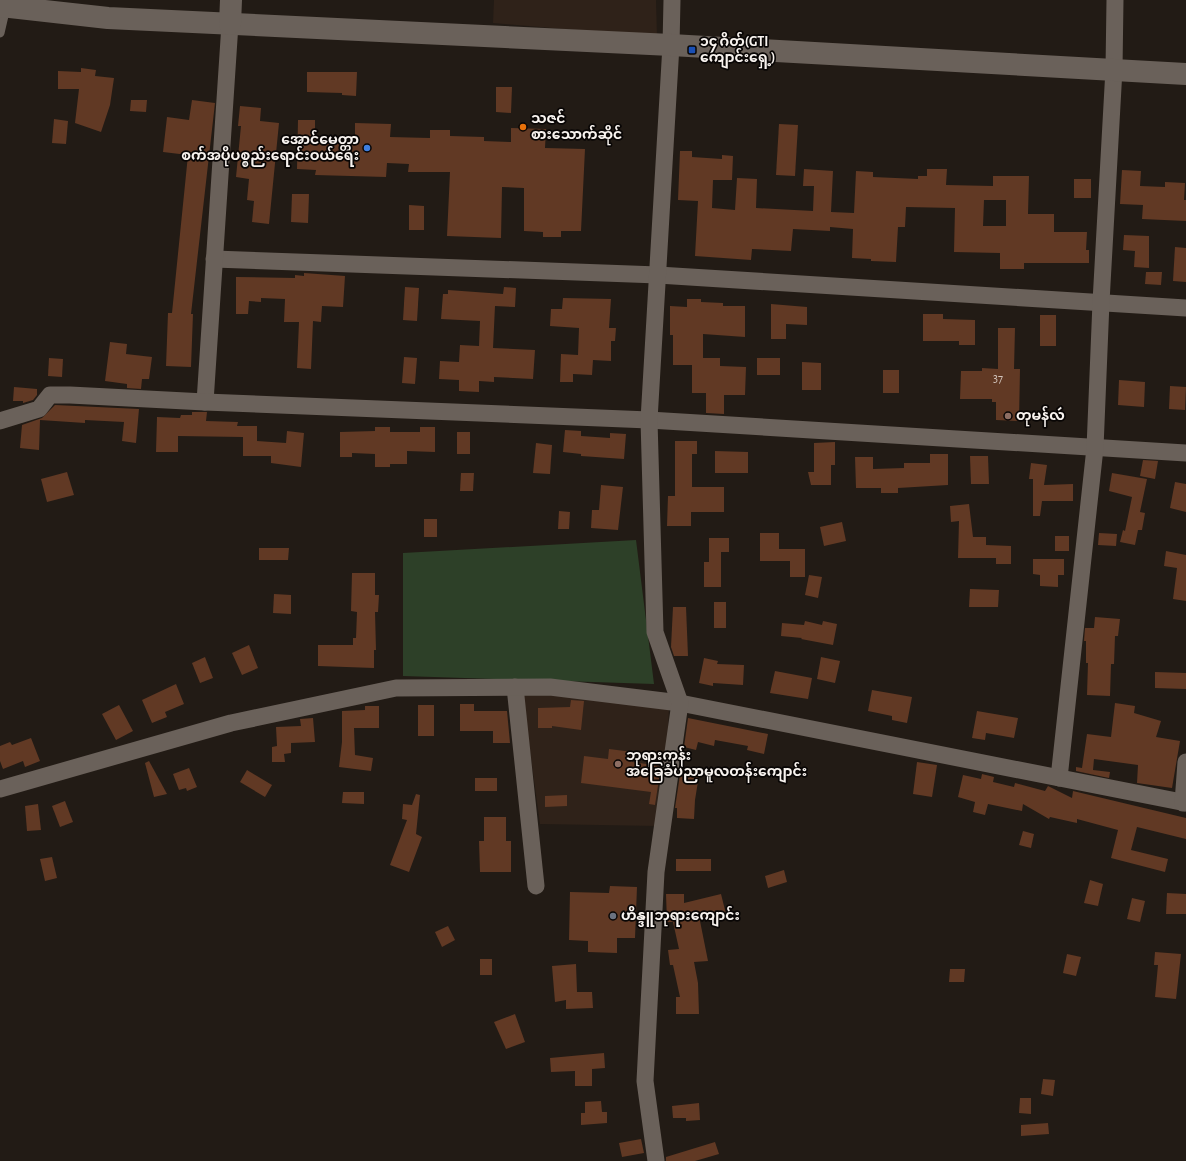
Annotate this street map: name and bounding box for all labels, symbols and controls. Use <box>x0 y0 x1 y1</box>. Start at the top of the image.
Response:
place label: ၁၄ ဂိတ်(GTI ကျောင်းရှေ့) <box>700 31 775 69</box>
marker: ၁၄ ဂိတ်(GTI ကျောင်းရှေ့) <box>687 45 697 55</box>
place label: သဇင် စားသောက်ဆိုင် <box>531 108 622 146</box>
marker: သဇင် စားသောက်ဆိုင် <box>518 122 528 132</box>
place label: အောင်မေတ္တာ စက်အပိုပစ္စည်းရောင်းဝယ်ရေး <box>181 129 359 167</box>
marker: အောင်မေတ္တာ စက်အပိုပစ္စည်းရောင်းဝယ်ရေး <box>362 143 372 153</box>
house number: 37 <box>993 372 1003 384</box>
place label: တုမန်လဴ <box>1016 405 1065 427</box>
marker: တုမန်လဴ <box>1003 411 1013 421</box>
place label: ဘုရားကုန်း အခြေခံပညာမူလတန်းကျောင်း <box>626 745 807 783</box>
marker: ဘုရားကုန်း အခြေခံပညာမူလတန်းကျောင်း <box>613 759 623 769</box>
place label: ဟိန္ဒူဘုရားကျောင်း <box>621 905 740 927</box>
marker: ဟိန္ဒူဘုရားကျောင်း <box>608 911 618 921</box>

